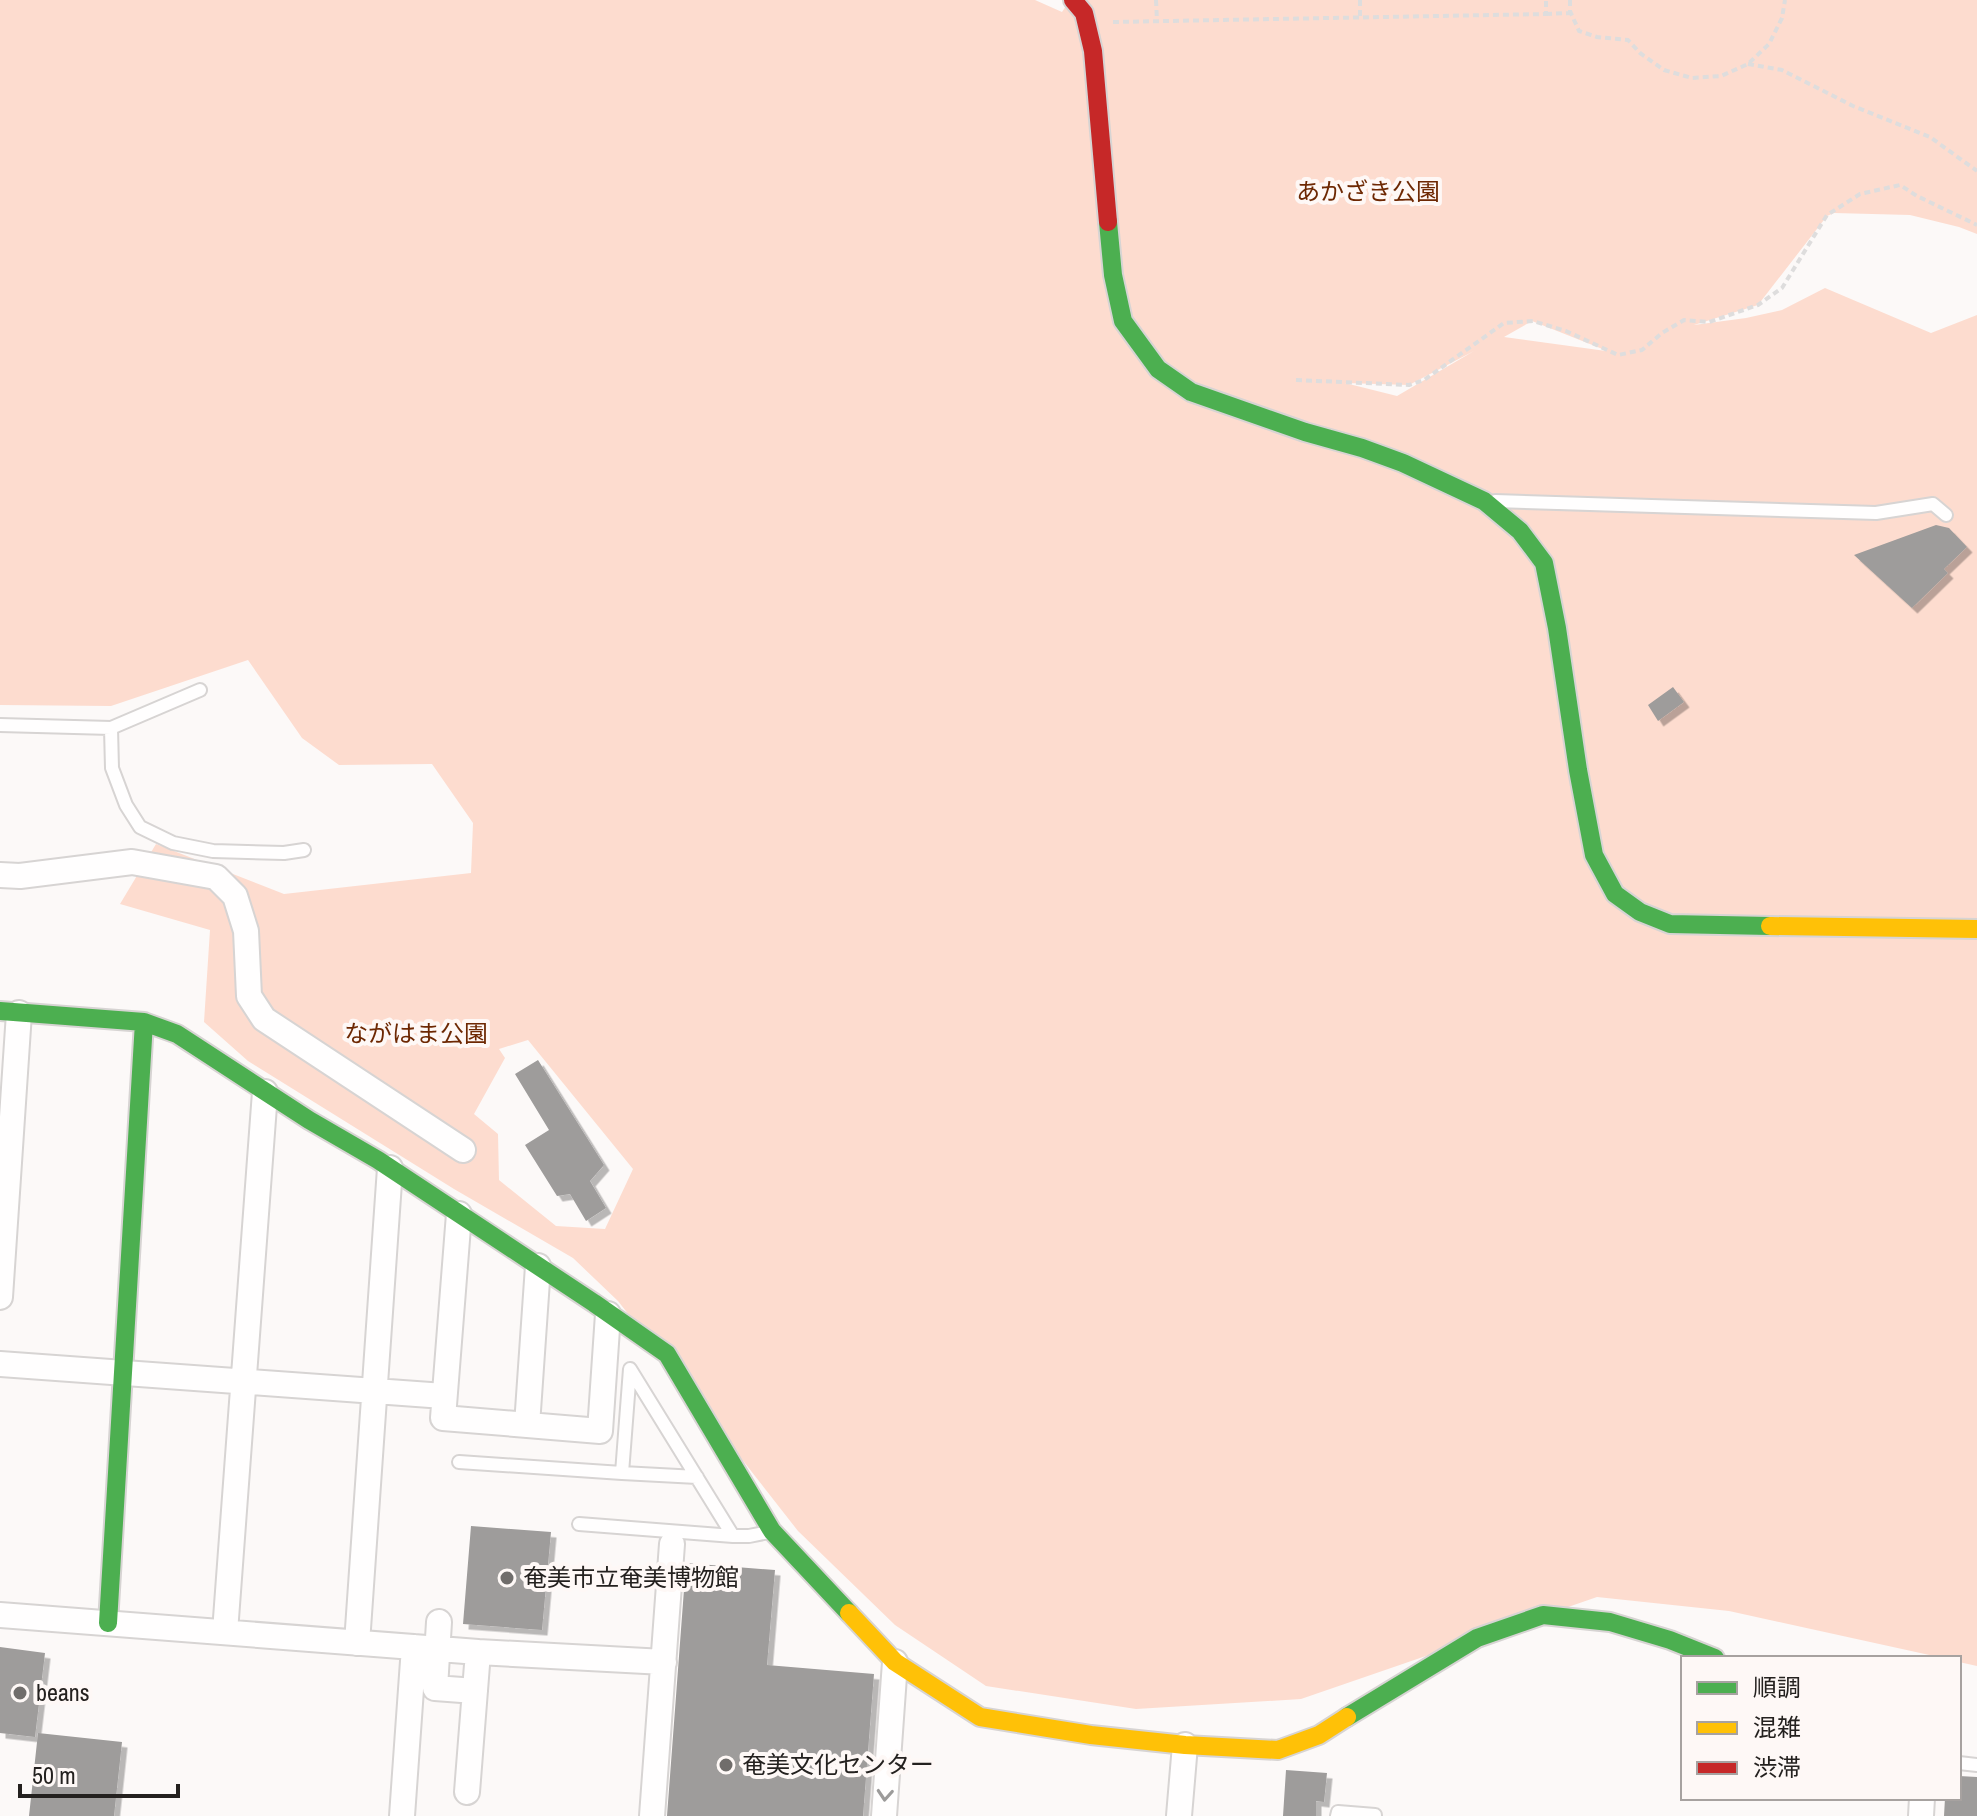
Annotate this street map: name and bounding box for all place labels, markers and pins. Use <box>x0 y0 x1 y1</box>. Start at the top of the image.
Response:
place label: 奄美市立奄美博物館 <box>523 1561 739 1593</box>
marker: 奄美市立奄美博物館 <box>498 1569 516 1587</box>
place label: beans <box>36 1676 90 1708</box>
marker: beans <box>11 1684 29 1702</box>
place label: 奄美文化センター <box>742 1748 934 1780</box>
marker: 奄美文化センター <box>717 1756 735 1774</box>

